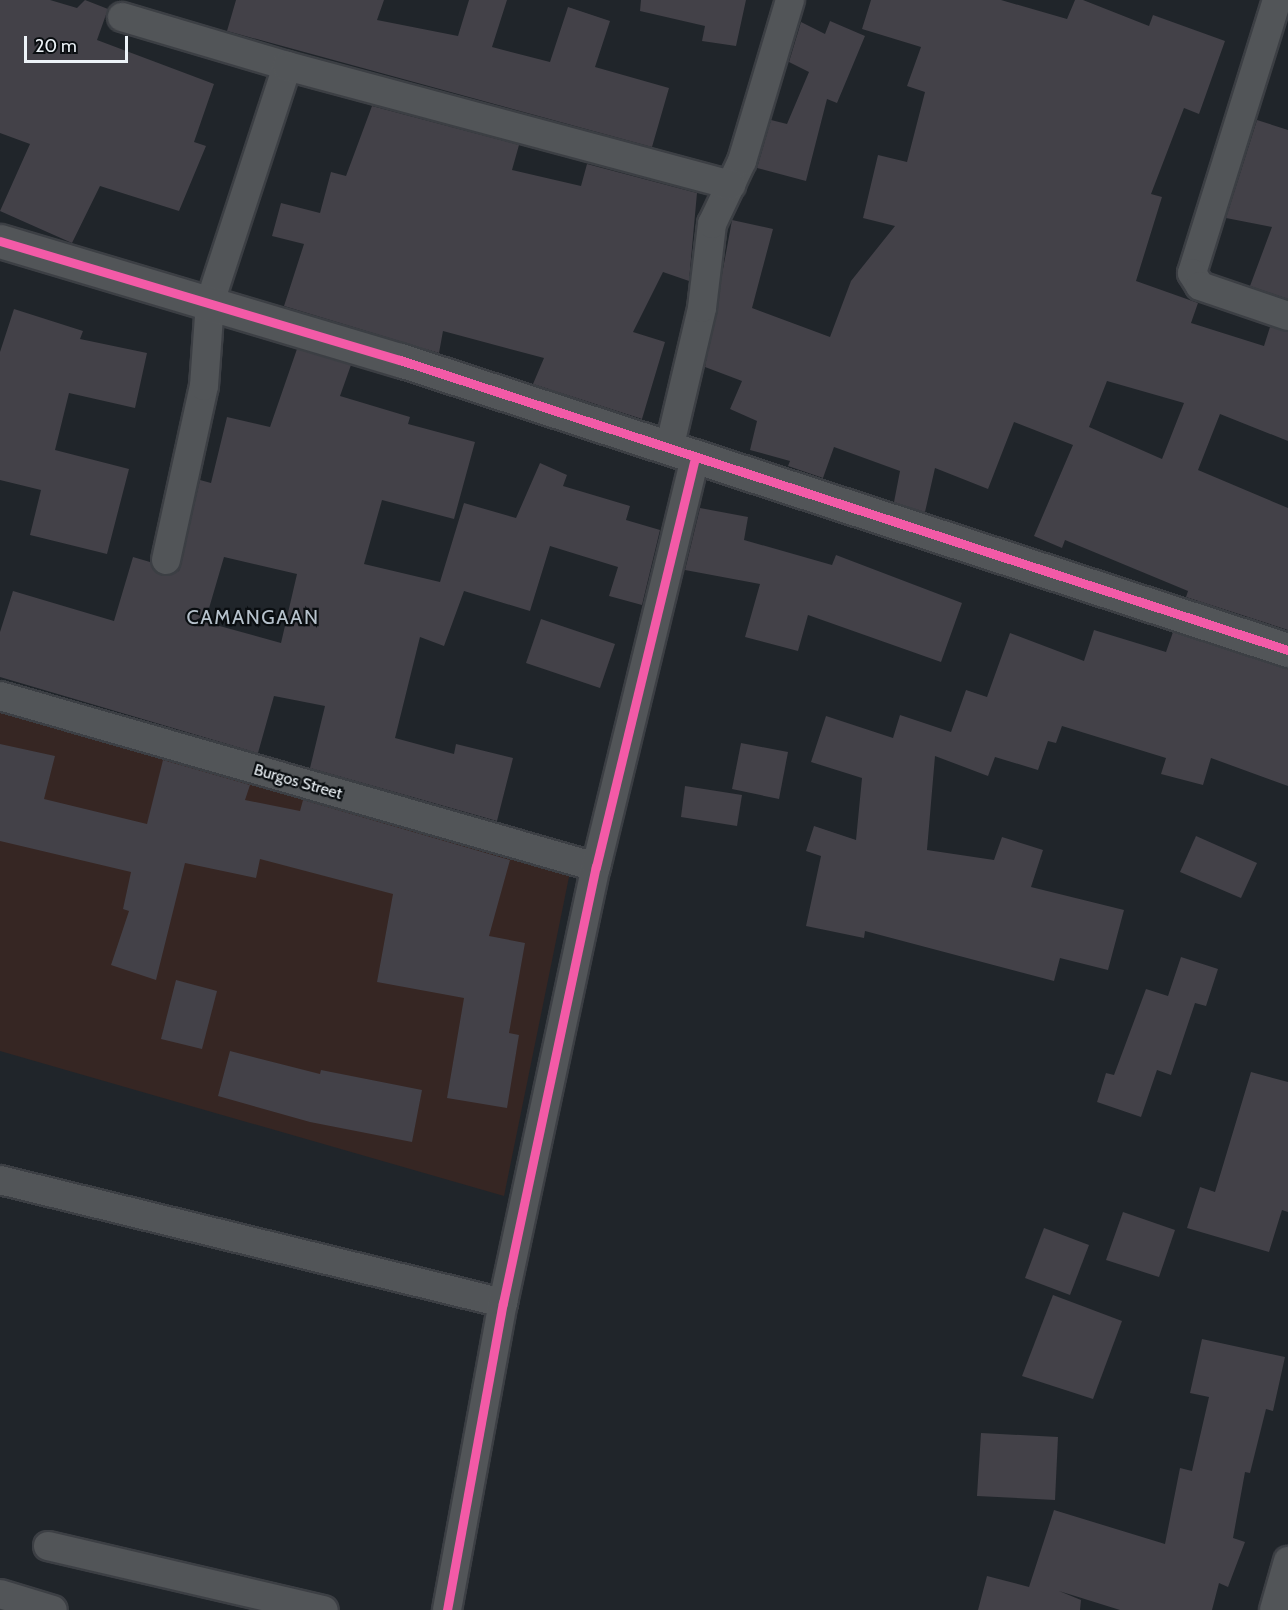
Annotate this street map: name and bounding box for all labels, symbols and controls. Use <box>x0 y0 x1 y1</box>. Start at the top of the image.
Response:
scale bar <box>27 24 130 62</box>
text: 20 m <box>35 35 77 57</box>
district label: CAMANGAAN <box>187 605 319 629</box>
street label: Burgos Street <box>252 760 344 804</box>

